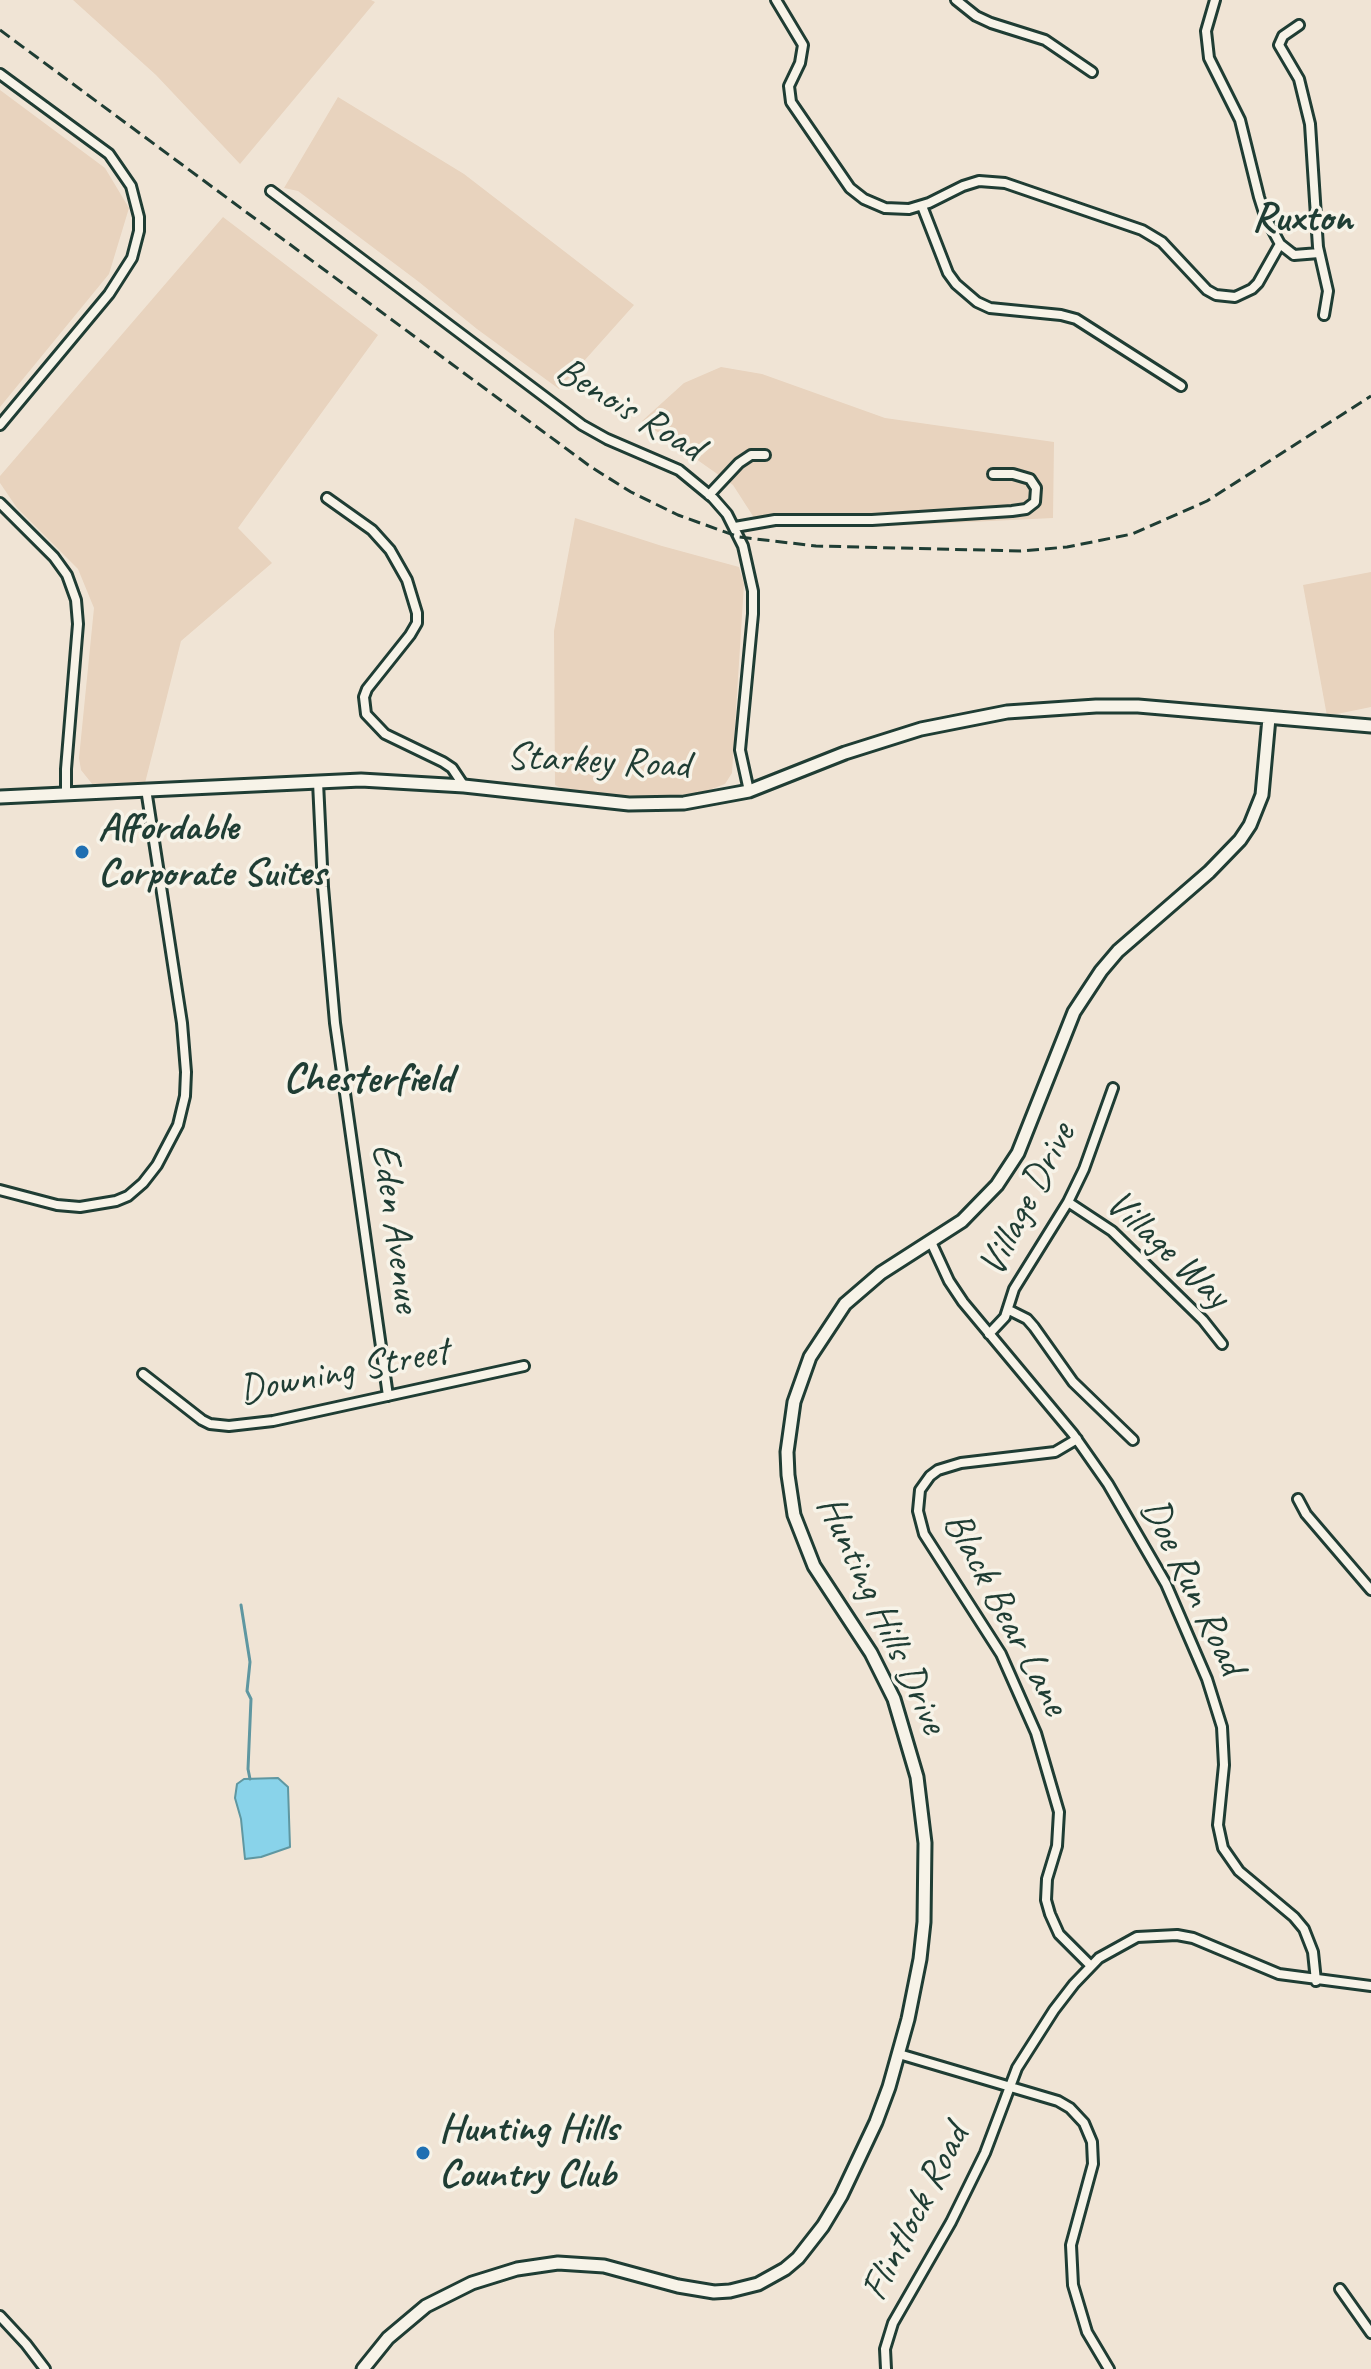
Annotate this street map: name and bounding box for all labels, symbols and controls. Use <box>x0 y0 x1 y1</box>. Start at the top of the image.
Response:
district label: Ruxton <box>1252 194 1352 244</box>
street label: Benois Road <box>546 347 712 473</box>
street label: Starkey Road <box>505 733 691 791</box>
place label: Affordable Corporate Suites <box>98 805 325 899</box>
marker: Affordable Corporate Suites <box>73 843 91 861</box>
district label: Chesterfield <box>283 1055 453 1105</box>
street label: Village Drive <box>969 1115 1087 1285</box>
street label: Eden Avenue <box>359 1141 431 1315</box>
street label: Village Way <box>1095 1180 1239 1320</box>
street label: Downing Street <box>235 1328 453 1416</box>
street label: Hunting Hills Drive <box>805 1488 957 1742</box>
street label: Doe Run Road <box>1129 1491 1255 1683</box>
street label: Black Bear Lane <box>931 1504 1079 1724</box>
place label: Hunting Hills Country Club <box>439 2106 618 2200</box>
street label: Flintlock Road <box>851 2117 981 2309</box>
marker: Hunting Hills Country Club <box>414 2144 432 2162</box>

